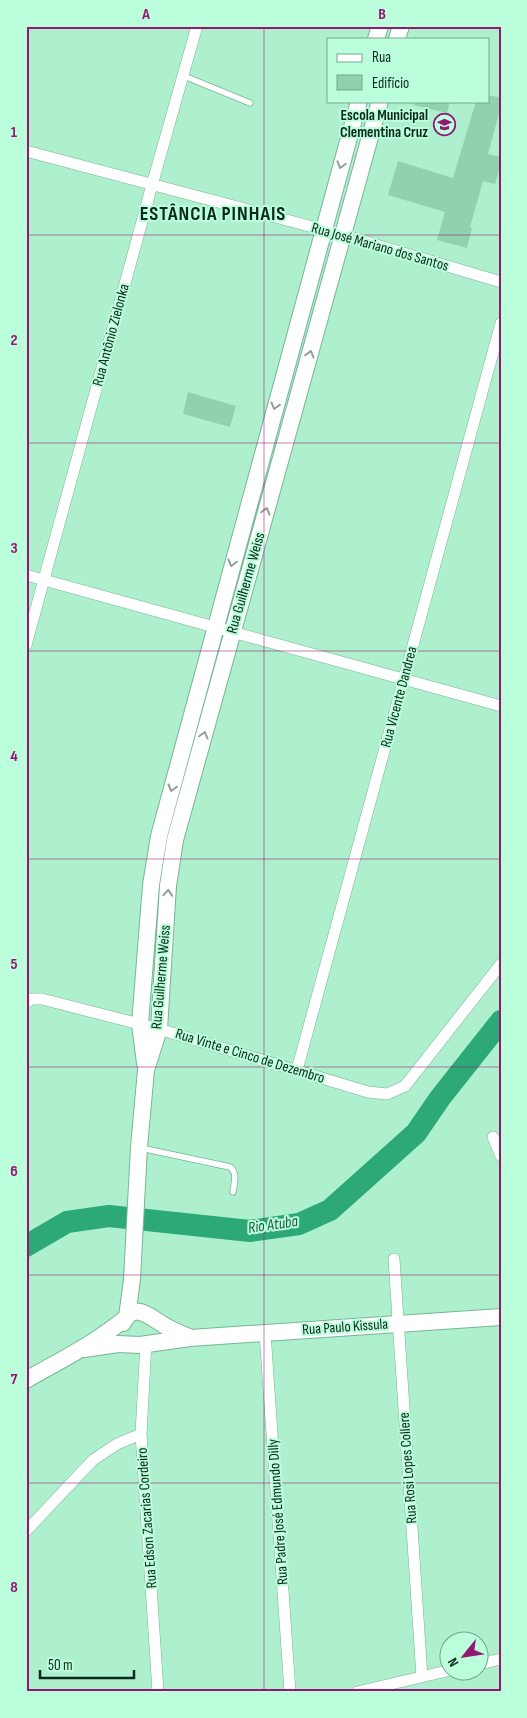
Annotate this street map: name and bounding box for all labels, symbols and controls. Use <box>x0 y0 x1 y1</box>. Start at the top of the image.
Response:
text: A <box>141 5 150 24</box>
text: B <box>378 5 386 24</box>
legend <box>327 38 490 102</box>
text: Rua <box>372 48 391 67</box>
text: Edifício <box>372 74 409 93</box>
place label: Escola Municipal Clementina Cruz <box>340 106 428 142</box>
school or university icon: Escola Municipal Clementina Cruz <box>432 112 456 136</box>
text: 1 <box>11 123 18 142</box>
one-way arrow <box>336 161 347 170</box>
district label: ESTÂNCIA PINHAIS <box>140 202 286 226</box>
street label: Rua José Mariano dos Santos <box>309 218 451 276</box>
street label: Rua Antônio Zielonka <box>88 282 134 388</box>
text: 2 <box>10 331 18 350</box>
one-way arrow <box>304 351 314 359</box>
one-way arrow <box>270 402 281 411</box>
one-way arrow <box>261 507 271 515</box>
street label: Rua Guilherme Weiss <box>222 530 270 636</box>
text: 3 <box>10 539 18 558</box>
one-way arrow <box>228 559 238 567</box>
street label: Rua Vicente Dandrea <box>376 644 422 750</box>
one-way arrow <box>199 731 209 739</box>
text: 4 <box>10 747 18 766</box>
one-way arrow <box>167 783 178 792</box>
one-way arrow <box>162 888 173 896</box>
street label: Rua Guilherme Weiss <box>147 924 175 1030</box>
text: 5 <box>10 955 18 974</box>
street label: Rua Vinte e Cinco de Dezembro <box>173 1024 327 1088</box>
text: 6 <box>10 1162 18 1181</box>
water label: Rio Atuba <box>247 1212 300 1238</box>
street label: Rua Paulo Kissula <box>301 1315 389 1339</box>
text: 7 <box>11 1370 18 1389</box>
street label: Rua Rosi Lopes Collere <box>395 1412 421 1524</box>
street label: Rua Padre José Edmundo Dilly <box>263 1438 293 1586</box>
street label: Rua Edson Zacarias Cordeiro <box>133 1447 161 1589</box>
text: 8 <box>10 1578 18 1597</box>
north arrow <box>440 1630 490 1680</box>
scale bar <box>40 1648 134 1680</box>
text: N <box>444 1655 462 1670</box>
text: 50 m <box>48 1656 73 1675</box>

